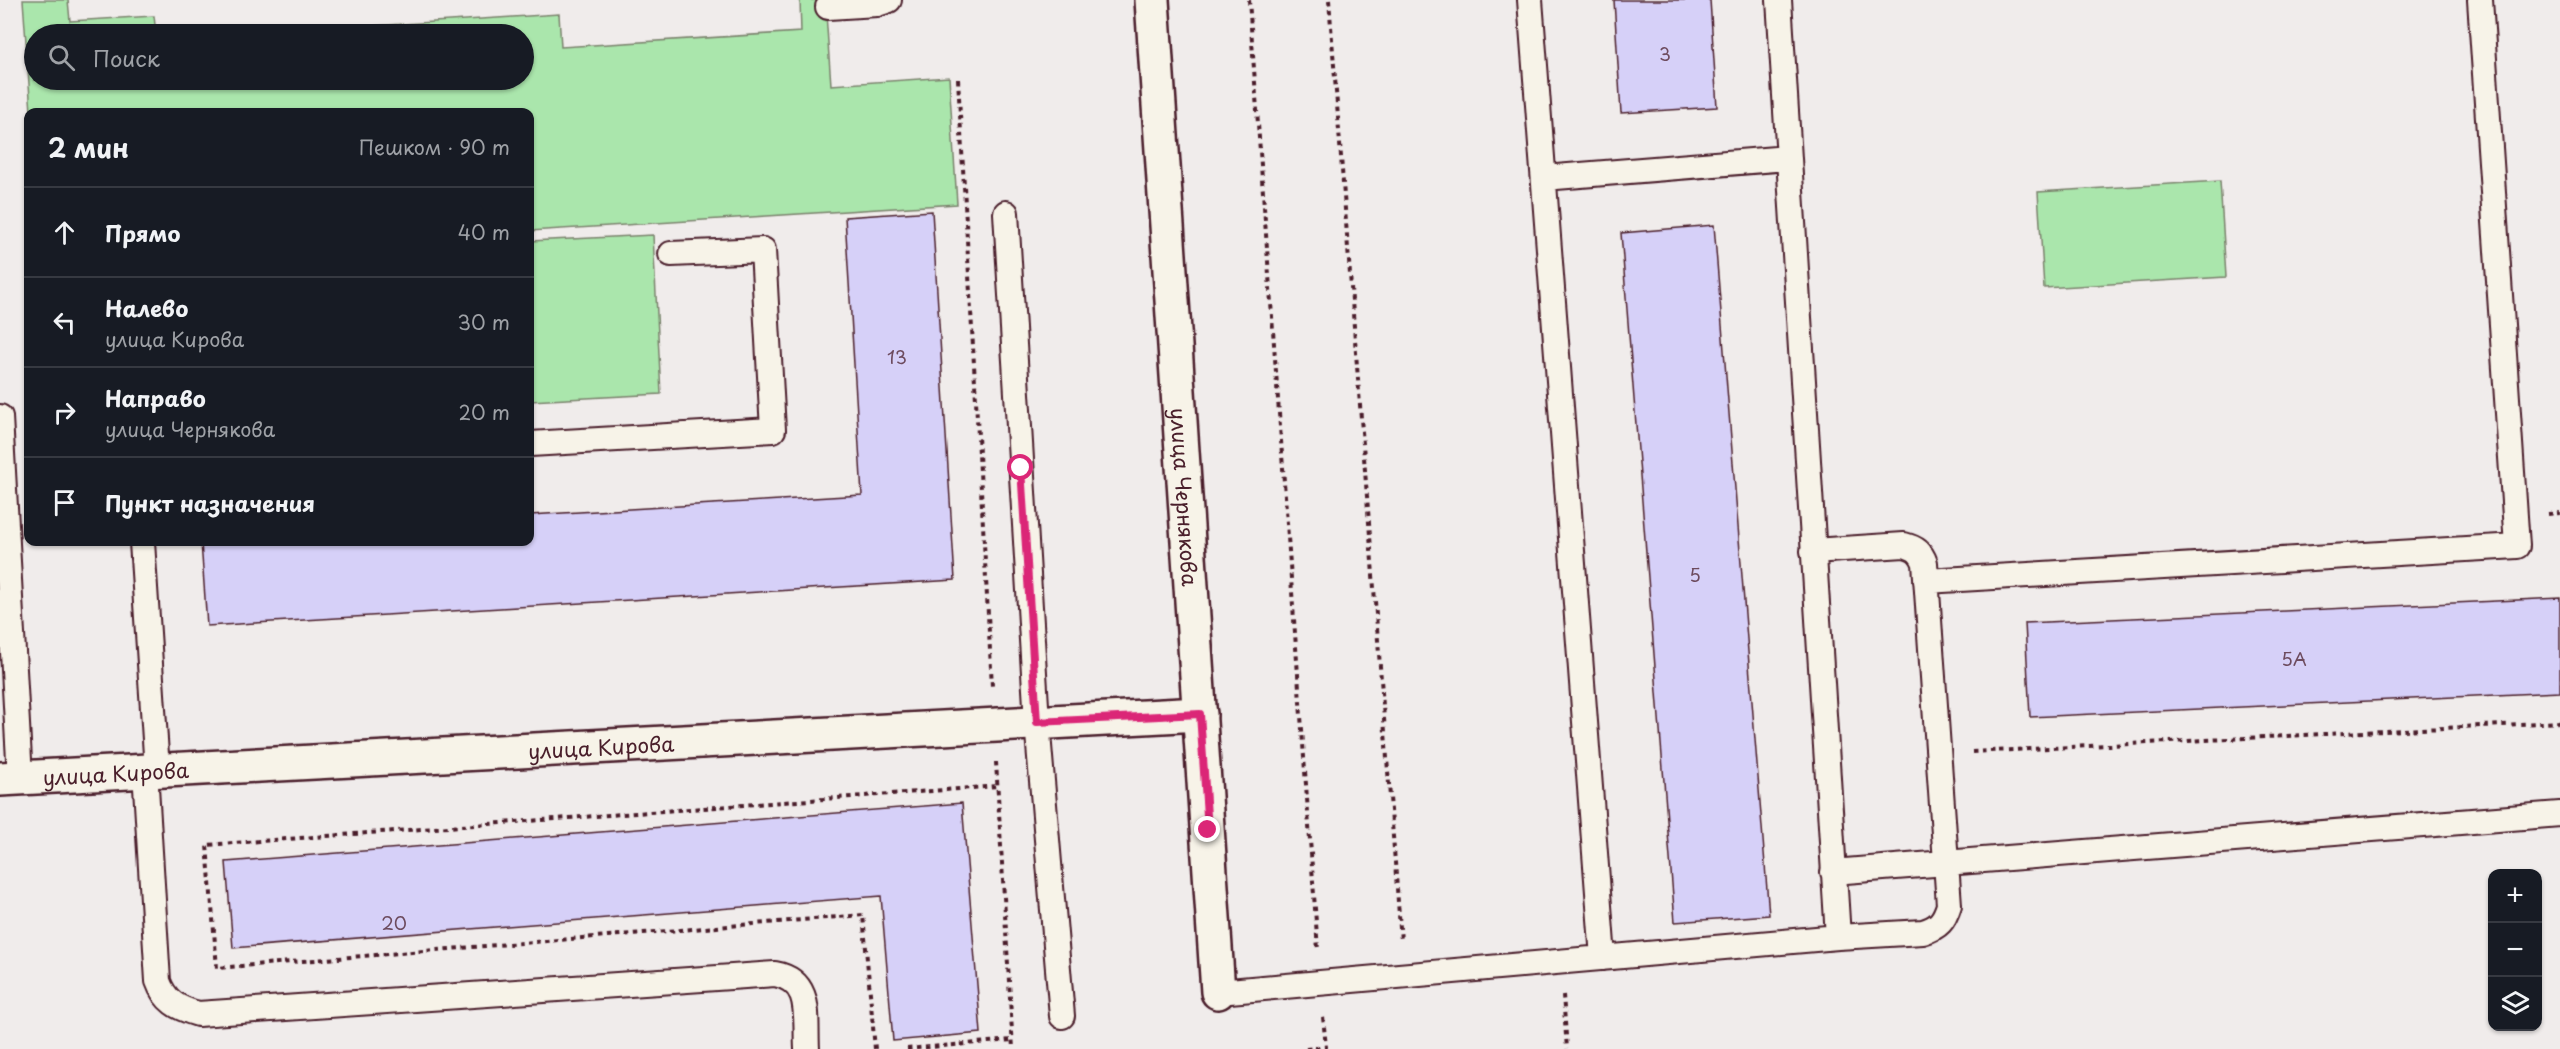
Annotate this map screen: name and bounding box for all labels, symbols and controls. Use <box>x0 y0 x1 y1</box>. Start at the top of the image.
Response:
search box <box>24 24 534 90</box>
house number: 3 <box>1659 40 1671 67</box>
icon: search <box>45 41 78 74</box>
text: Поиск <box>93 41 160 74</box>
text: 2 мин <box>48 128 129 167</box>
text: Пешком · 90 m <box>359 132 510 162</box>
icon: ahead <box>48 216 81 249</box>
text: Прямо <box>105 216 180 249</box>
text: 40 m <box>458 217 510 247</box>
text: Налево <box>105 291 188 324</box>
icon: left <box>48 306 81 339</box>
text: 30 m <box>457 307 510 337</box>
text: улица Кирова <box>105 324 244 354</box>
house number: 13 <box>887 343 907 370</box>
text: Направо <box>105 381 206 414</box>
icon: right <box>48 396 81 429</box>
text: 20 m <box>458 397 510 427</box>
street label: улица Чернякова <box>1163 407 1207 587</box>
text: улица Чернякова <box>105 414 275 444</box>
route start <box>1007 454 1033 480</box>
icon: arrive <box>48 486 81 519</box>
text: Пункт назначения <box>105 486 315 519</box>
house number: 5 <box>1689 561 1701 588</box>
house number: 5А <box>2281 645 2307 672</box>
street label: улица Кирова <box>527 727 675 766</box>
street label: улица Кирова <box>42 753 190 793</box>
route end <box>1194 816 1220 842</box>
map controls <box>2488 869 2542 1031</box>
button: + <box>2488 869 2542 923</box>
house number: 20 <box>381 909 407 936</box>
button: − <box>2488 923 2542 977</box>
button: layers <box>2488 977 2542 1031</box>

